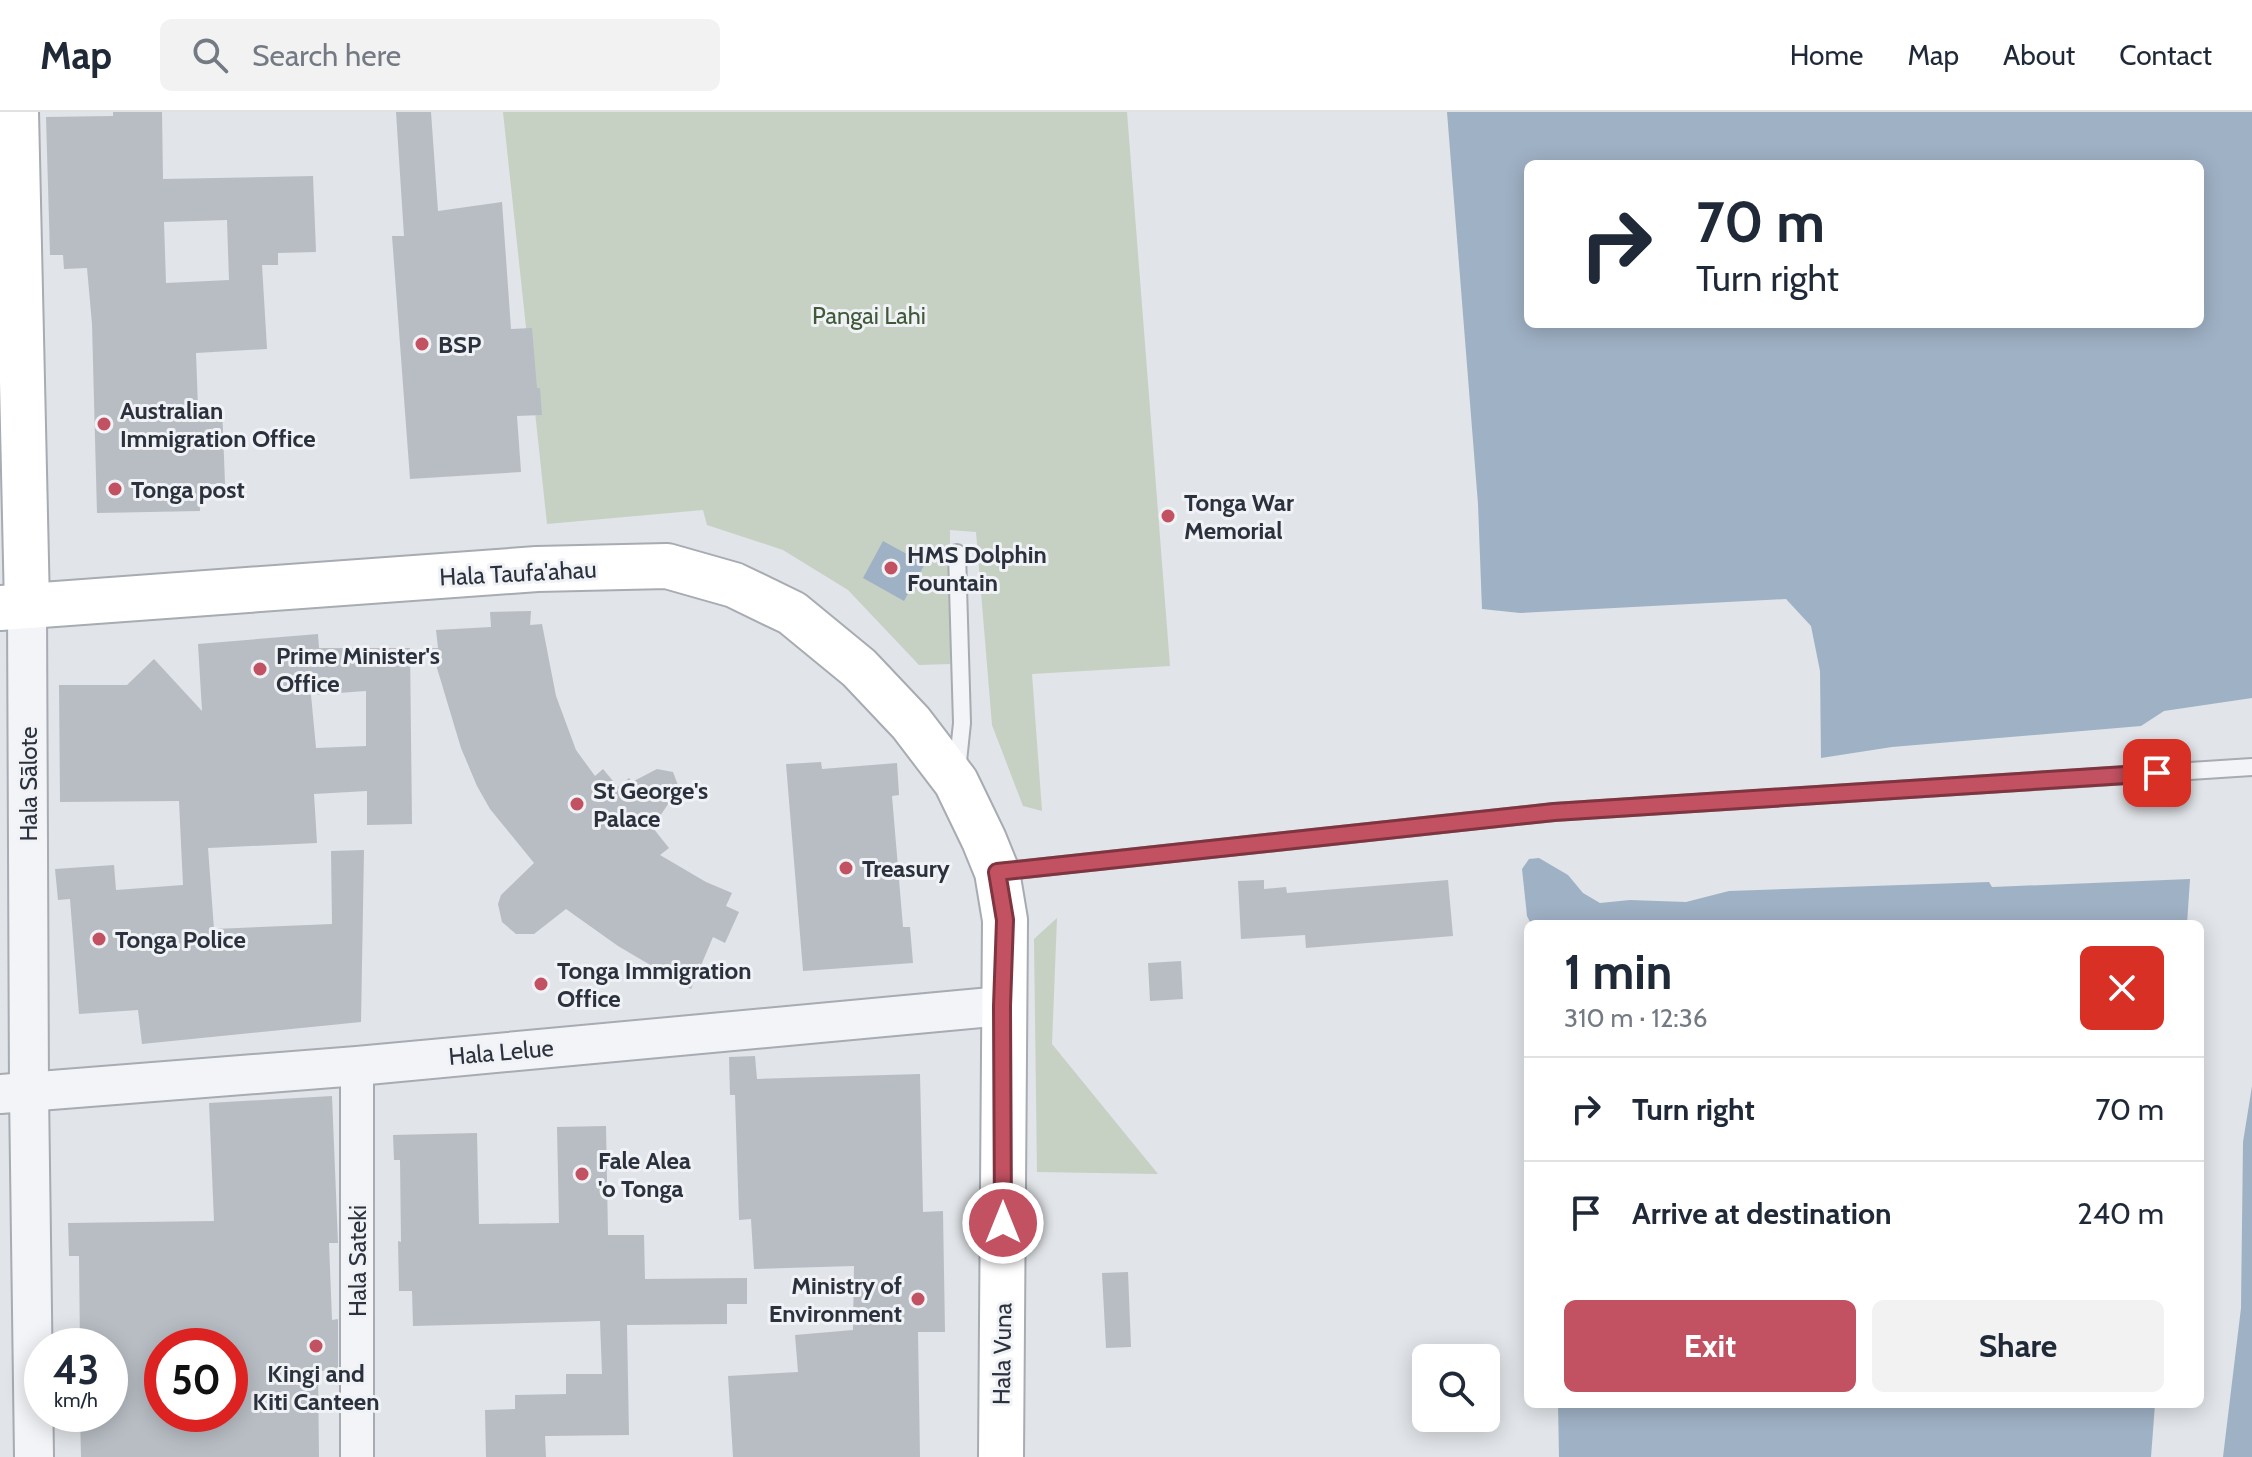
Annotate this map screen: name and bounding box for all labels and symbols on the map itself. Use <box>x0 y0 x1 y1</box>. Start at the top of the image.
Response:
park label: Pangai Lahi <box>812 301 926 330</box>
place label: BSP <box>438 330 481 359</box>
marker: BSP <box>413 335 431 353</box>
place label: Australian Immigration Office <box>120 396 316 453</box>
marker: Australian Immigration Office <box>95 415 113 433</box>
place label: Tonga post <box>131 475 245 504</box>
marker: Tonga post <box>106 480 124 498</box>
place label: Tonga War Memorial <box>1184 488 1294 545</box>
marker: Tonga War Memorial <box>1159 507 1177 525</box>
place label: HMS Dolphin Fountain <box>907 540 1047 597</box>
street label: Hala Taufa'ahau <box>439 554 597 592</box>
marker: HMS Dolphin Fountain <box>882 559 900 577</box>
place label: Prime Minister's Office <box>276 641 440 698</box>
marker: Prime Minister's Office <box>251 660 269 678</box>
street label: Hala Sālote <box>14 726 43 842</box>
pin <box>2123 739 2191 807</box>
place label: St George's Palace <box>593 776 708 833</box>
marker: St George's Palace <box>568 795 586 813</box>
place label: Treasury <box>862 854 950 883</box>
marker: Treasury <box>837 859 855 877</box>
place label: Tonga Police <box>115 925 246 954</box>
marker: Tonga Police <box>90 930 108 948</box>
place label: Tonga Immigration Office <box>557 956 751 1013</box>
marker: Tonga Immigration Office <box>532 975 550 993</box>
street label: Hala Lelue <box>447 1033 555 1071</box>
place label: Fale Alea 'o Tonga <box>598 1146 691 1203</box>
marker: Fale Alea 'o Tonga <box>573 1165 591 1183</box>
position arrow <box>961 1181 1045 1265</box>
street label: Hala Sateki <box>343 1205 372 1317</box>
place label: Ministry of Environment <box>769 1271 902 1328</box>
marker: Ministry of Environment <box>909 1290 927 1308</box>
street label: Hala Vuna <box>987 1302 1017 1405</box>
speed limit sign: 50 <box>144 1328 248 1432</box>
marker: Kingi and Kiti Canteen <box>307 1337 325 1355</box>
place label: Kingi and Kiti Canteen <box>253 1359 379 1416</box>

